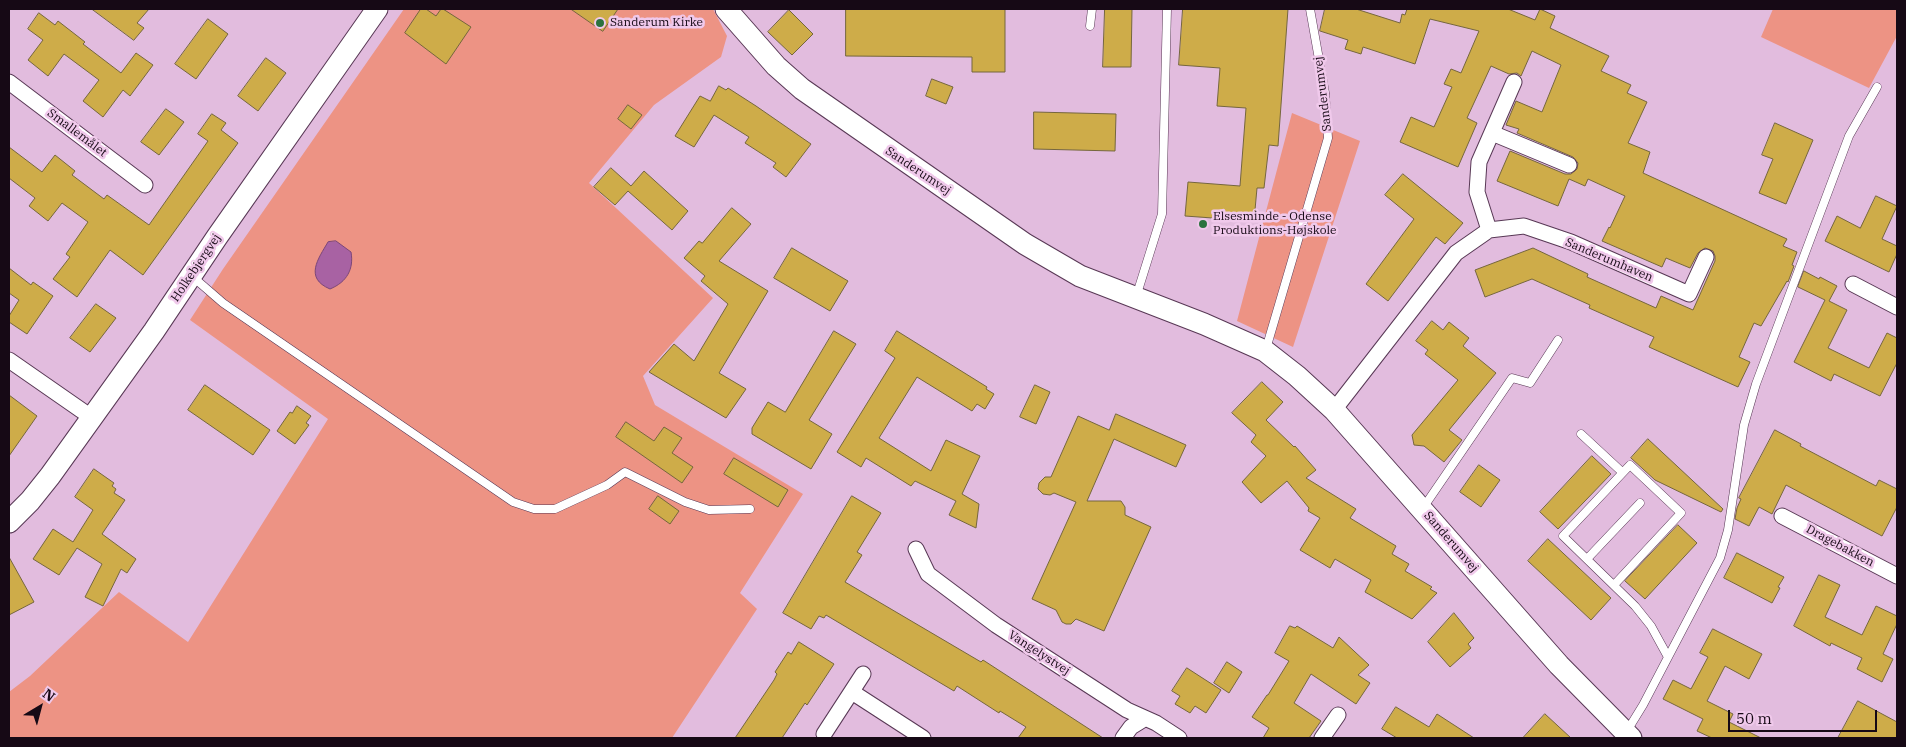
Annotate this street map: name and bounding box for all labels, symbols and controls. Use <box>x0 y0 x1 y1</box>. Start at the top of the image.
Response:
place label: Sanderum Kirke <box>610 16 703 30</box>
marker: Sanderum Kirke <box>594 17 606 29</box>
street label: Sanderumvej <box>1311 56 1335 132</box>
street label: Smallemålet <box>44 106 110 160</box>
street label: Sanderumvej <box>883 144 953 198</box>
place label: Elsesminde - Odense Produktions-Højskole <box>1213 210 1336 238</box>
marker: Elsesminde - Odense Produktions-Højskole <box>1197 218 1209 230</box>
street label: Holkebjergvej <box>168 231 224 305</box>
street label: Sanderumhaven <box>1563 235 1655 285</box>
street label: Sanderumvej <box>1421 509 1481 575</box>
street label: Dragebakken <box>1804 522 1876 570</box>
street label: Vangelystvej <box>1005 628 1073 678</box>
north arrow <box>15 682 65 732</box>
text: N <box>39 684 59 706</box>
scale bar <box>1731 700 1880 732</box>
text: 50 m <box>1736 709 1772 728</box>

